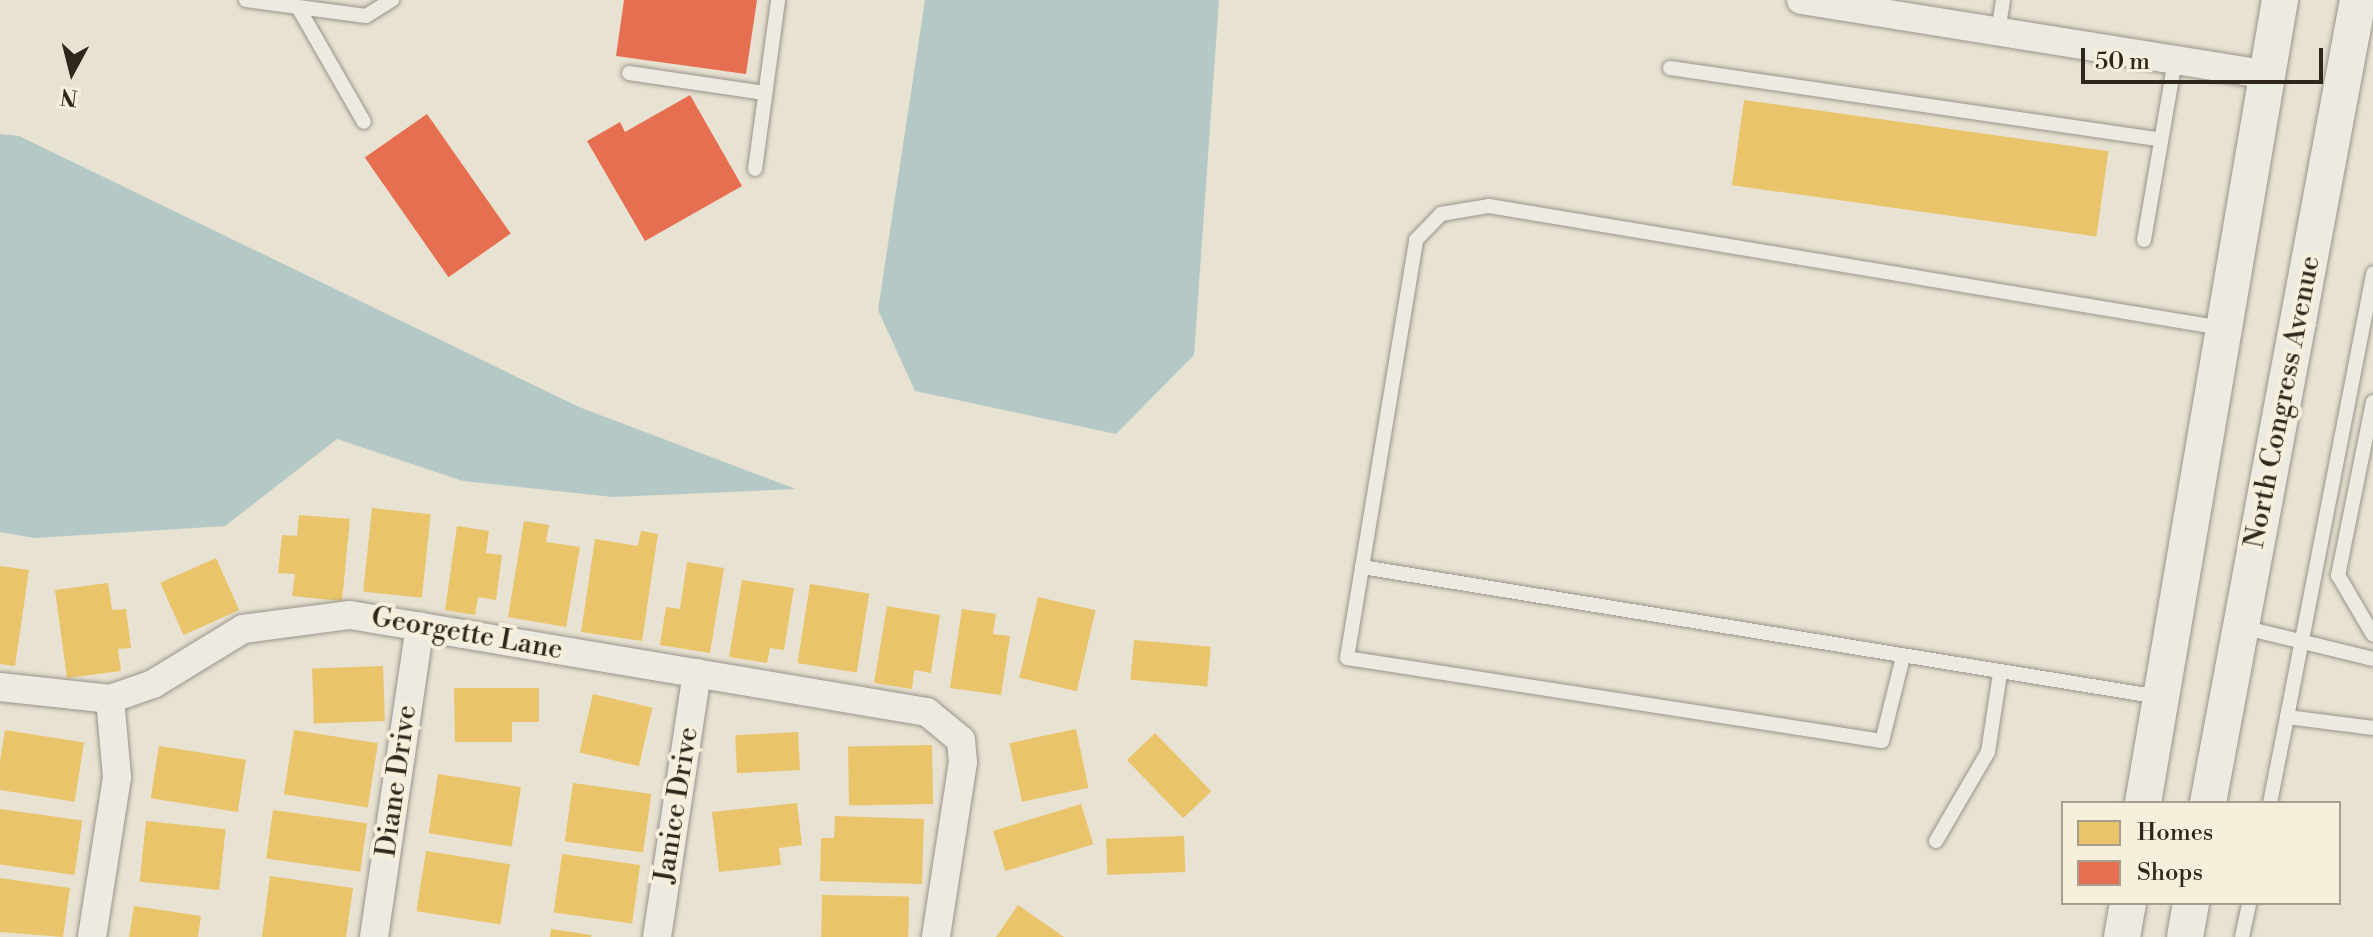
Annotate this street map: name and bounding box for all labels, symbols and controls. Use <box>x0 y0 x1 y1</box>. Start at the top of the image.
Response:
north arrow <box>32 32 112 112</box>
scale bar <box>2085 32 2327 82</box>
text: 50 m <box>2095 47 2150 77</box>
text: N <box>59 82 79 111</box>
street label: North Congress Avenue <box>2238 253 2328 551</box>
street label: Georgette Lane <box>369 601 565 667</box>
street label: Diane Drive <box>370 703 424 859</box>
street label: Janice Drive <box>648 725 706 885</box>
legend <box>2061 801 2341 905</box>
text: Homes <box>2137 818 2213 848</box>
text: Shops <box>2137 858 2203 888</box>

